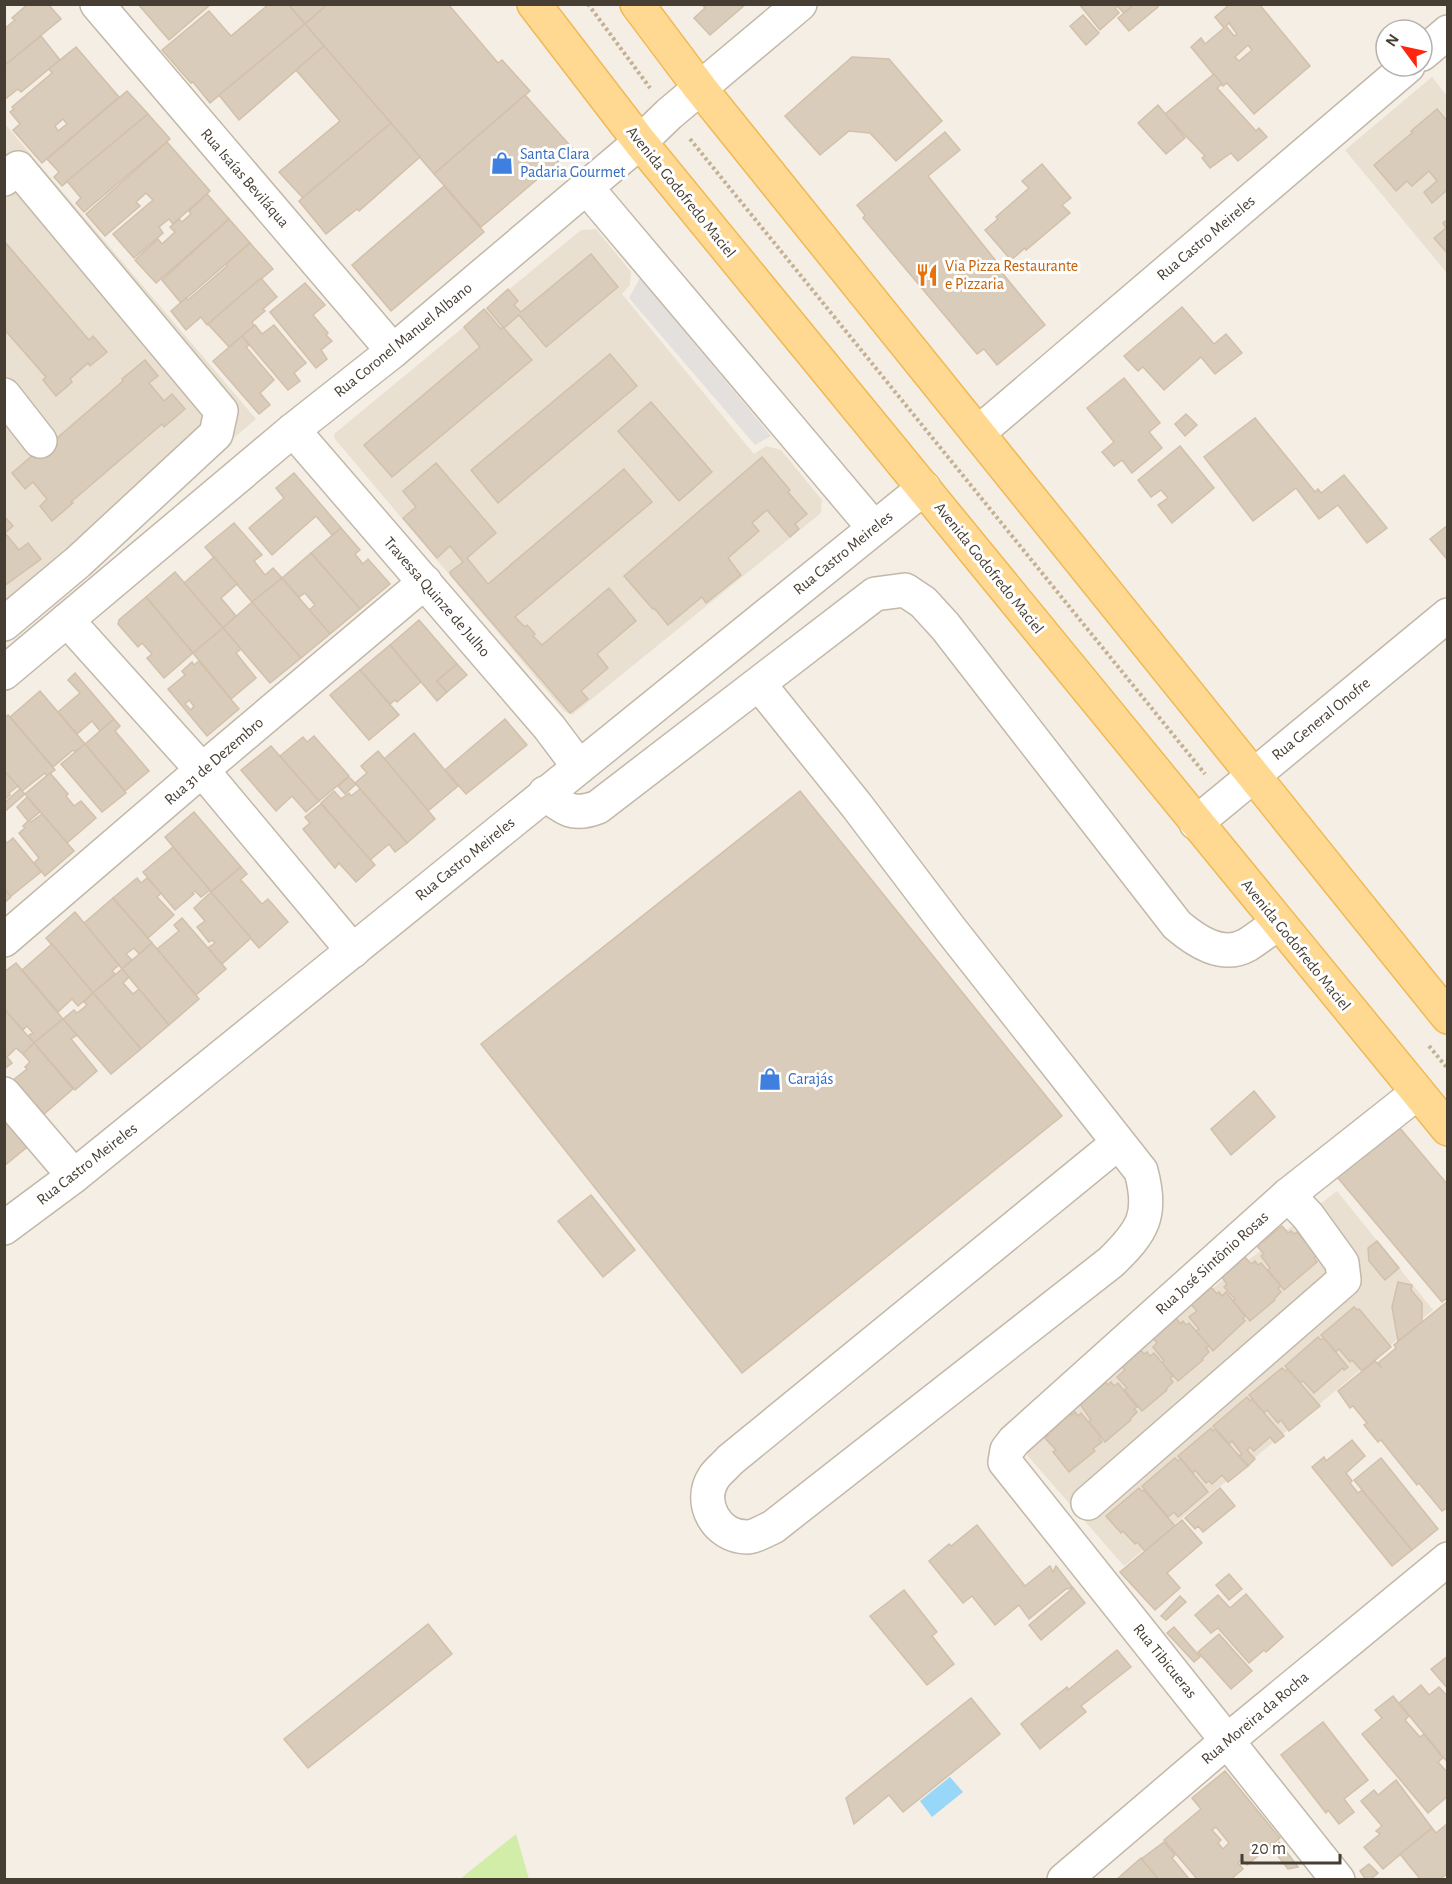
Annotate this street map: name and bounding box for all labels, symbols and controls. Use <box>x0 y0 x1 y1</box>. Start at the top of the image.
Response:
north arrow <box>1374 18 1434 78</box>
text: N <box>1383 31 1402 49</box>
street label: Avenida Godofredo Maciel <box>623 123 739 261</box>
street label: Rua Isaías Beviláqua <box>198 125 292 231</box>
place label: Santa Clara Padaria Gourmet <box>520 146 625 180</box>
shop icon: Santa Clara Padaria Gourmet <box>489 150 515 176</box>
street label: Rua Castro Meireles <box>1154 192 1258 283</box>
place label: Via Pizza Restaurante e Pizzaria <box>945 258 1078 292</box>
restaurant icon: Via Pizza Restaurante e Pizzaria <box>914 262 940 288</box>
street label: Rua Coronel Manuel Albano <box>331 279 475 400</box>
street label: Avenida Godofredo Maciel <box>931 499 1047 637</box>
street label: Rua Castro Meireles <box>790 508 896 598</box>
street label: Travessa Quinze de Julho <box>380 534 493 661</box>
street label: Rua General Onofre <box>1269 675 1373 763</box>
street label: Rua 31 de Dezembro <box>162 714 267 808</box>
street label: Rua Castro Meireles <box>412 814 518 904</box>
street label: Avenida Godofredo Maciel <box>1238 876 1354 1014</box>
shop icon: Carajás <box>757 1066 783 1092</box>
place label: Carajás <box>788 1071 834 1088</box>
street label: Rua Castro Meireles <box>34 1120 140 1208</box>
street label: Rua José Sintônio Rosas <box>1153 1208 1271 1318</box>
street label: Rua Tibicueras <box>1130 1621 1200 1701</box>
street label: Rua Moreira da Rocha <box>1198 1669 1312 1767</box>
scale bar <box>1242 1827 1340 1865</box>
text: 20 m <box>1251 1840 1286 1858</box>

